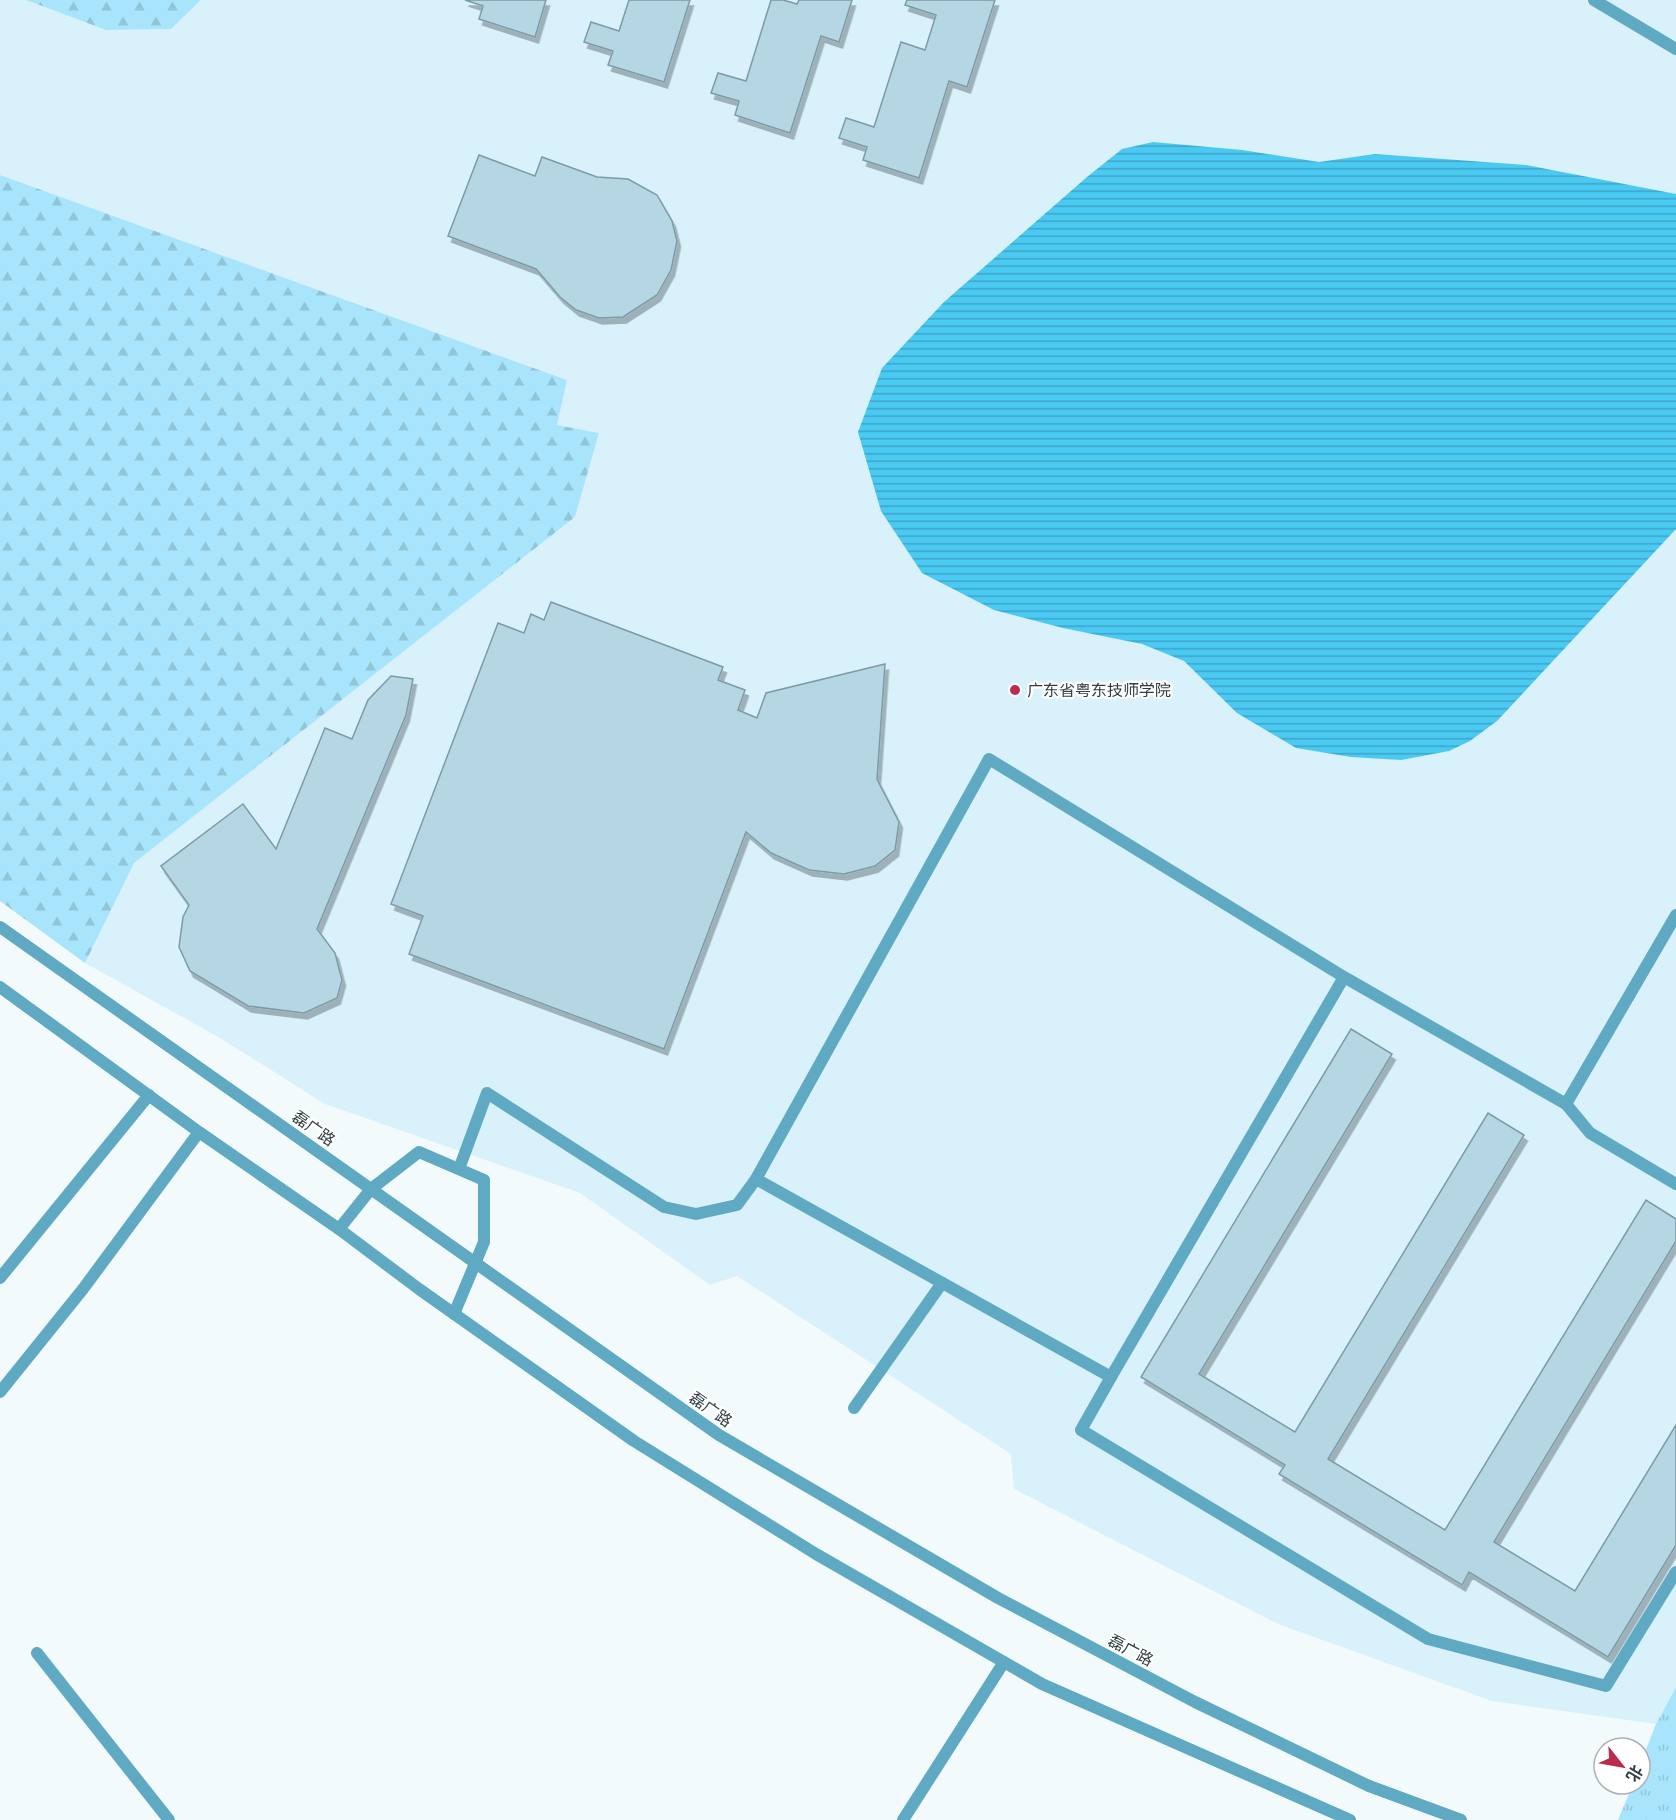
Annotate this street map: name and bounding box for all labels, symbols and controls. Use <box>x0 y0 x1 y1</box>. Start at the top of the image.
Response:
place label: 广东省粤东技师学院 <box>1027 680 1171 700</box>
marker: 广东省粤东技师学院 <box>1008 683 1022 697</box>
street label: 磊广路 <box>289 1106 339 1150</box>
street label: 磊广路 <box>686 1387 736 1431</box>
street label: 磊广路 <box>1105 1630 1157 1670</box>
north arrow <box>1592 1736 1652 1796</box>
text: 北 <box>1622 1762 1648 1786</box>

